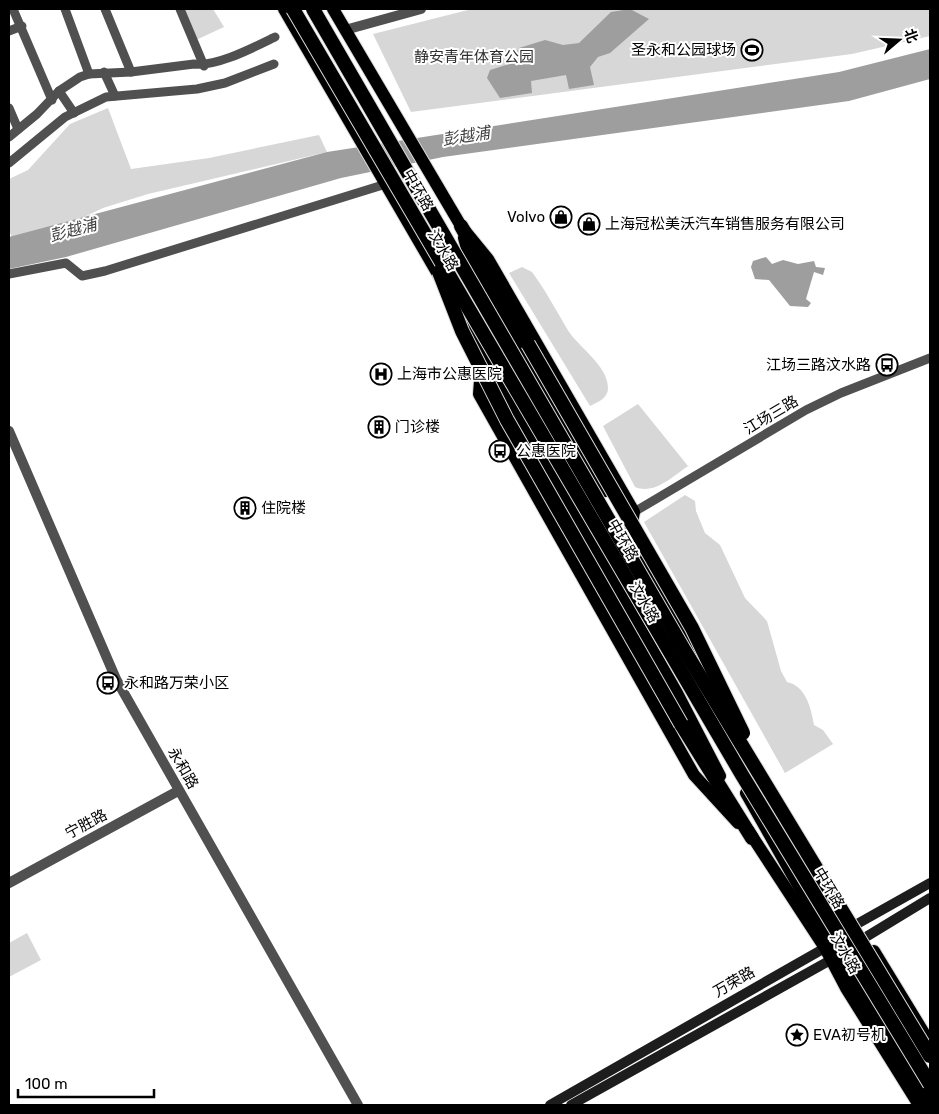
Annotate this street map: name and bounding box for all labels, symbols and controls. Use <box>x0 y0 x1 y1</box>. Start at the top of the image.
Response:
north arrow <box>874 15 924 65</box>
text: 北 <box>901 27 921 45</box>
sports icon: 圣永和公园球场 <box>740 38 764 62</box>
place label: 圣永和公园球场 <box>631 41 736 59</box>
park label: 静安青年体育公园 <box>414 48 534 66</box>
water label: 彭越浦 <box>441 122 494 149</box>
street label: 中环路 <box>399 166 437 214</box>
shop icon: Volvo <box>549 205 573 229</box>
place label: Volvo <box>507 208 545 226</box>
shop icon: 上海冠松美沃汽车销售服务有限公司 <box>577 212 601 236</box>
water label: 彭越浦 <box>47 214 102 245</box>
place label: 上海冠松美沃汽车销售服务有限公司 <box>605 215 845 233</box>
street label: 汶水路 <box>424 226 462 274</box>
bus stop icon: 江场三路汶水路 <box>875 353 899 377</box>
place label: 江场三路汶水路 <box>766 356 871 374</box>
hospital icon: 上海市公惠医院 <box>369 362 393 386</box>
place label: 上海市公惠医院 <box>397 365 502 383</box>
street label: 江场三路 <box>741 392 801 438</box>
building icon: 门诊楼 <box>367 415 391 439</box>
place label: 门诊楼 <box>395 418 440 436</box>
bus stop icon: 公惠医院 <box>488 439 512 463</box>
place label: 公惠医院 <box>516 442 576 460</box>
building icon: 住院楼 <box>233 496 257 520</box>
place label: 住院楼 <box>261 499 306 517</box>
street label: 中环路 <box>604 516 642 564</box>
street label: 汶水路 <box>625 578 663 626</box>
bus stop icon: 永和路万荣小区 <box>96 671 120 695</box>
place label: 永和路万荣小区 <box>124 674 229 692</box>
street label: 永和路 <box>164 744 202 792</box>
street label: 宁胜路 <box>62 805 110 843</box>
street label: 中环路 <box>810 864 848 912</box>
street label: 汶水路 <box>826 929 864 977</box>
street label: 万荣路 <box>710 963 758 1001</box>
place icon: EVA初号机 <box>785 1023 809 1047</box>
place label: EVA初号机 <box>813 1026 886 1044</box>
scale bar <box>18 1066 154 1098</box>
text: 100 m <box>25 1075 67 1093</box>

